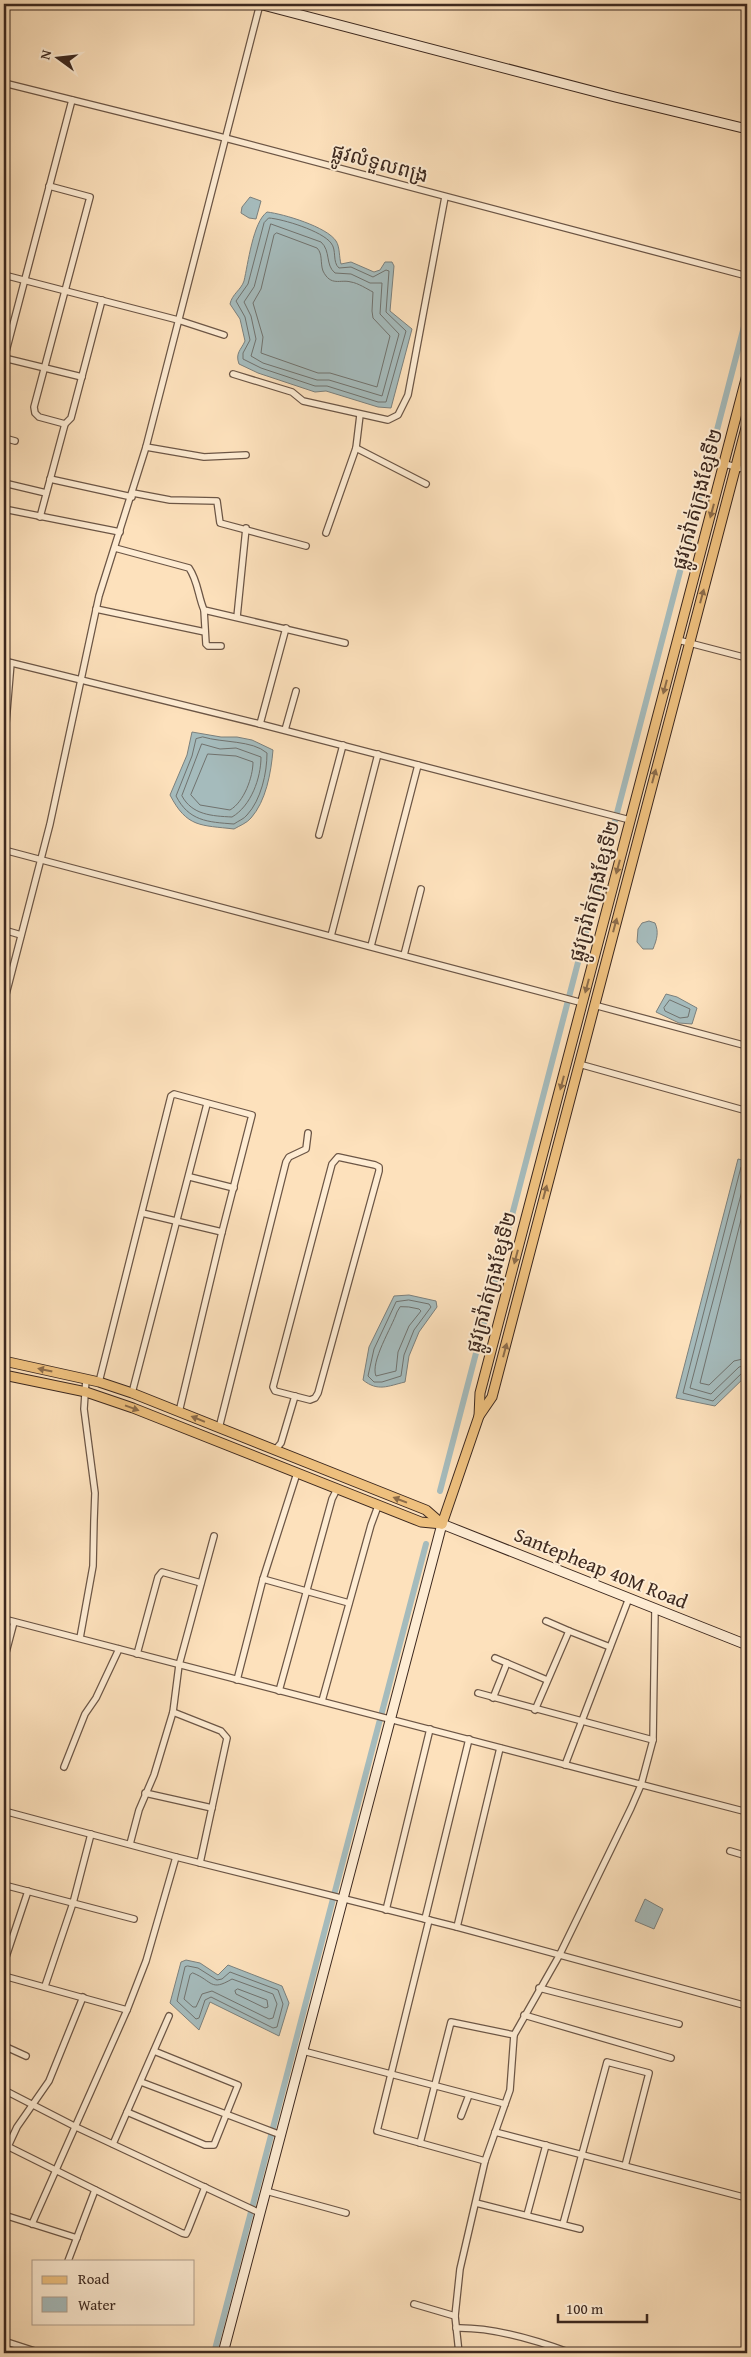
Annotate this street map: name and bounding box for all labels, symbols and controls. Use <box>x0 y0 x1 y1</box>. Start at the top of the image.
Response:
north arrow <box>32 32 82 82</box>
text: N <box>35 47 56 62</box>
street label: ផ្លូវលំទួលពង្រ <box>327 136 432 194</box>
street label: ផ្លូវក្រវ៉ាត់ក្រុងខ្សែទី២ <box>664 425 734 574</box>
one-way arrow <box>708 503 716 518</box>
one-way arrow <box>698 588 706 603</box>
one-way arrow <box>661 680 669 695</box>
one-way arrow <box>650 768 658 784</box>
street label: ផ្លូវក្រវ៉ាត់ក្រុងខ្សែទី២ <box>561 817 631 966</box>
one-way arrow <box>614 860 622 875</box>
one-way arrow <box>611 917 619 932</box>
one-way arrow <box>583 978 591 993</box>
one-way arrow <box>557 1076 565 1091</box>
one-way arrow <box>542 1185 550 1200</box>
street label: ផ្លូវក្រវ៉ាត់ក្រុងខ្សែទី២ <box>458 1208 528 1357</box>
one-way arrow <box>511 1250 519 1265</box>
one-way arrow <box>501 1342 509 1357</box>
one-way arrow <box>37 1366 53 1374</box>
one-way arrow <box>125 1404 140 1412</box>
one-way arrow <box>190 1415 205 1422</box>
one-way arrow <box>393 1496 408 1503</box>
street label: Santepheap 40M Road <box>510 1519 693 1616</box>
legend <box>32 2260 195 2324</box>
text: Road <box>78 2268 109 2289</box>
scale bar <box>558 2292 647 2324</box>
text: Water <box>78 2294 116 2315</box>
text: 100 m <box>566 2298 604 2319</box>

